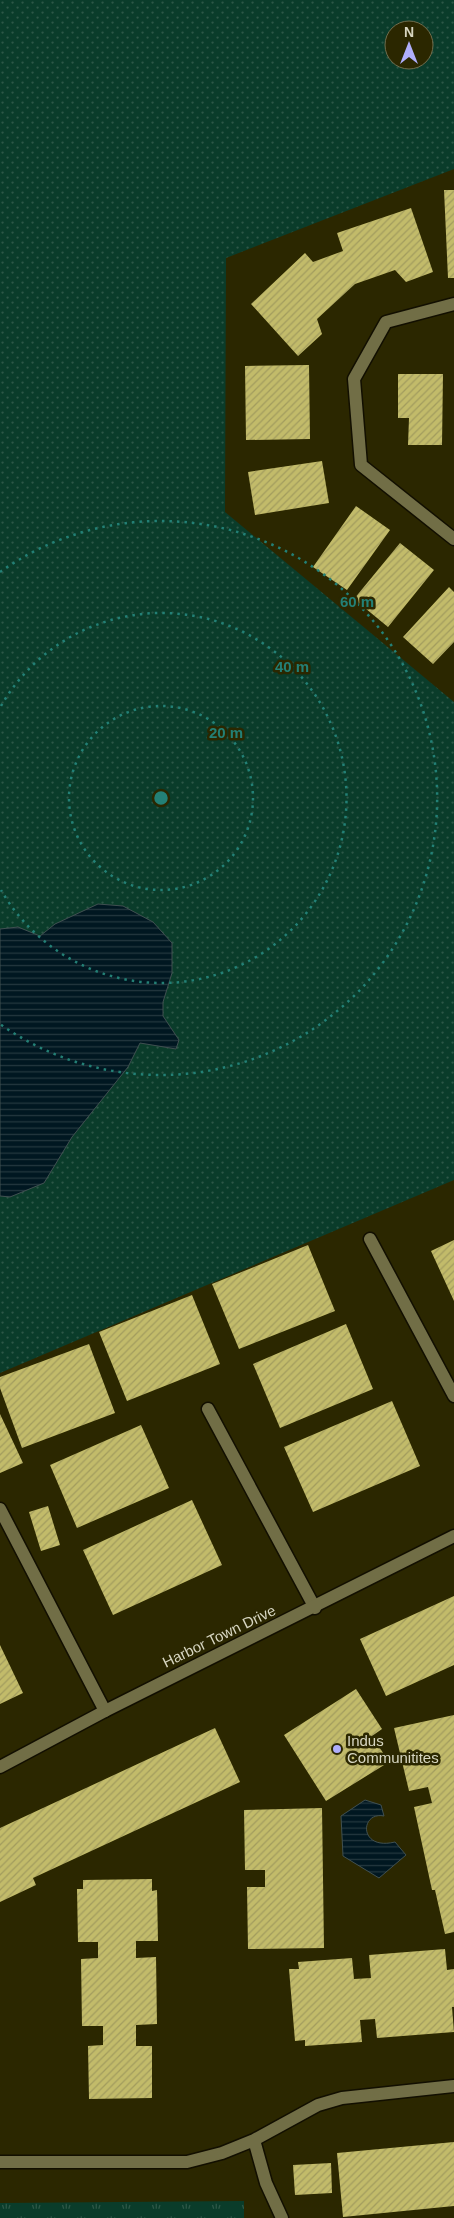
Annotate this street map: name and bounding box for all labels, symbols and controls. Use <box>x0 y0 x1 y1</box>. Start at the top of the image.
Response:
north arrow <box>384 20 434 70</box>
text: N <box>404 24 414 40</box>
text: 60 m <box>340 593 374 610</box>
text: 40 m <box>275 658 309 675</box>
text: 20 m <box>209 724 243 741</box>
centre of rings <box>152 789 170 807</box>
street label: Harbor Town Drive <box>160 1601 278 1671</box>
place label: Indus Communitites <box>347 1732 439 1766</box>
marker: Indus Communitites <box>331 1743 343 1755</box>

